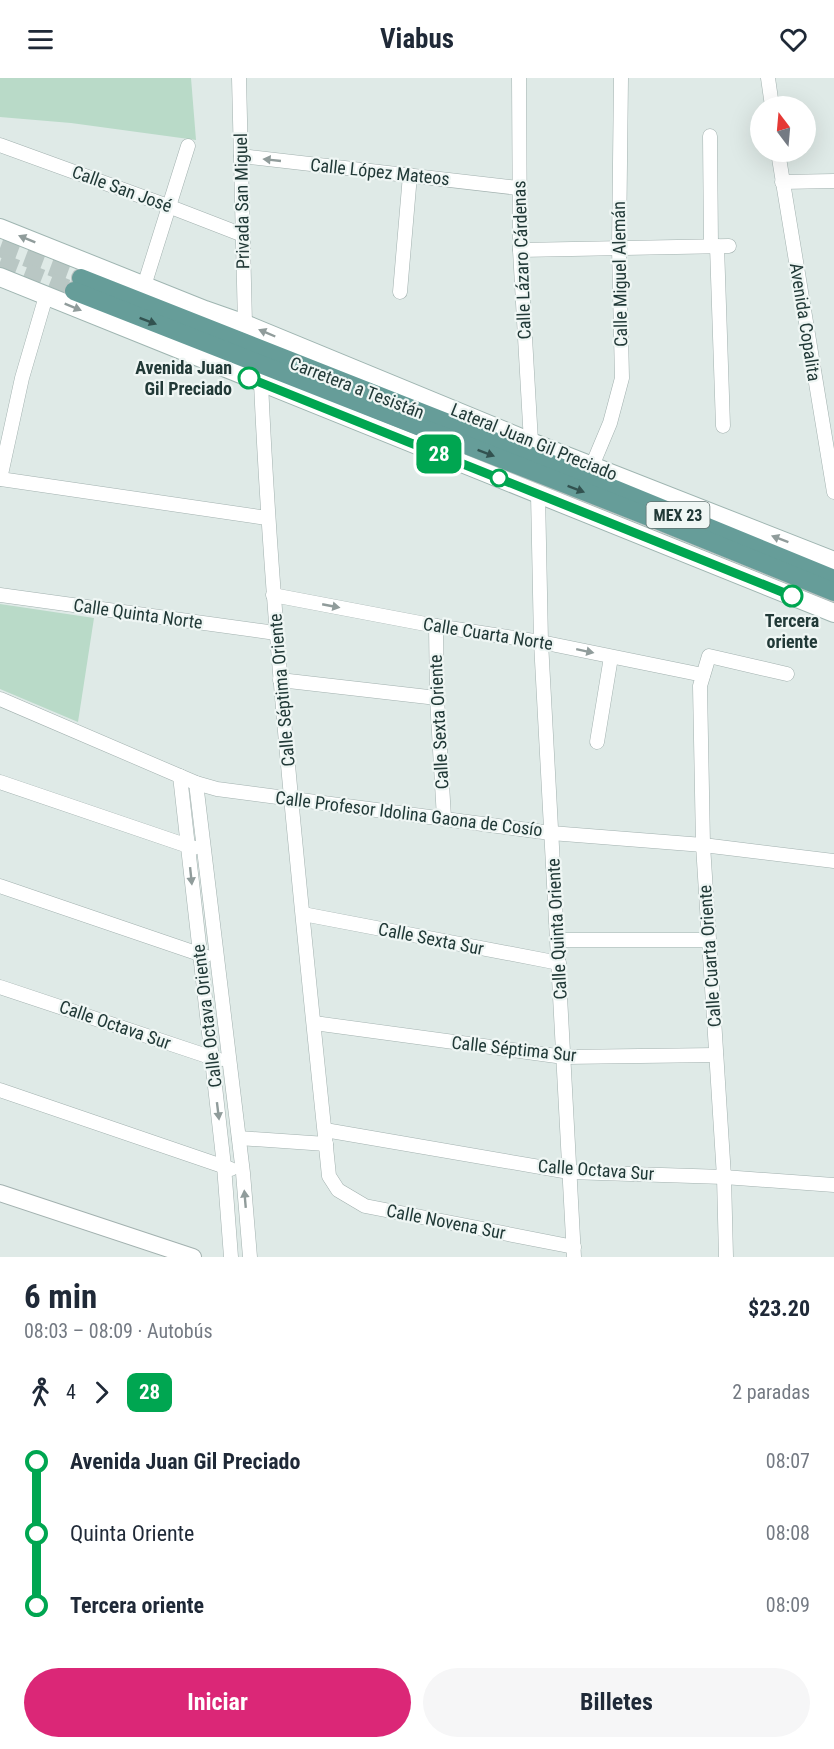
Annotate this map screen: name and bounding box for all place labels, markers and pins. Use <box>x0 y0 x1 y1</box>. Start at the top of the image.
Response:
place label: Avenida Juan Gil Preciado <box>135 357 232 399</box>
marker: Avenida Juan Gil Preciado <box>238 367 260 389</box>
unlabelled marker <box>490 469 508 487</box>
marker: Tercera oriente <box>781 585 803 607</box>
place label: Tercera oriente <box>765 610 819 652</box>

